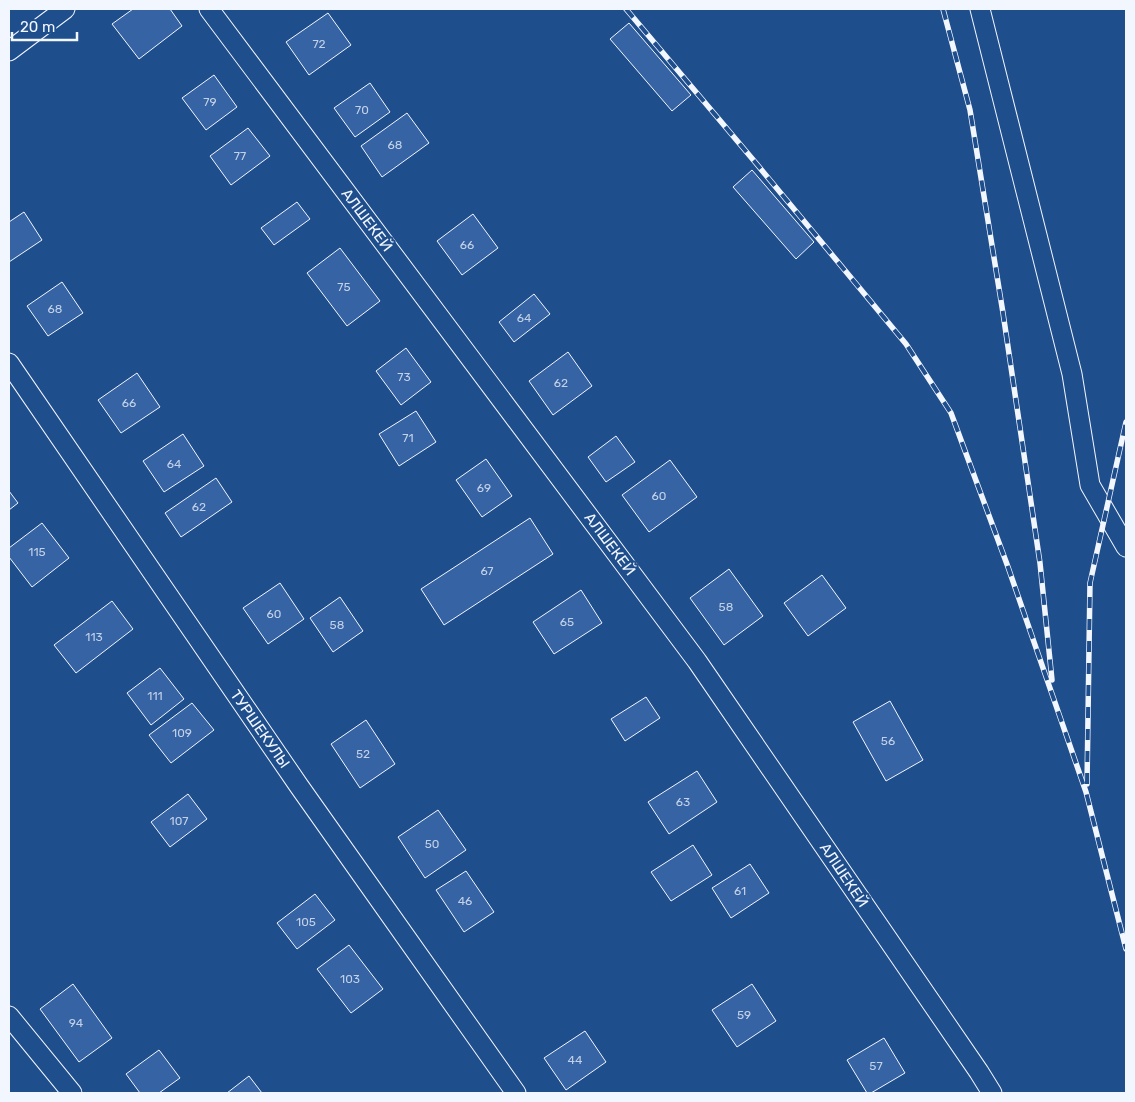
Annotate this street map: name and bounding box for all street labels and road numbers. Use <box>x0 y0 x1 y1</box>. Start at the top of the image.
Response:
street label: АЛШЕКЕЙ <box>338 185 396 255</box>
street label: АЛШЕКЕЙ <box>581 509 639 579</box>
street label: ТУРШЕКУЛЫ <box>226 686 294 772</box>
street label: АЛШЕКЕЙ <box>816 839 872 911</box>

